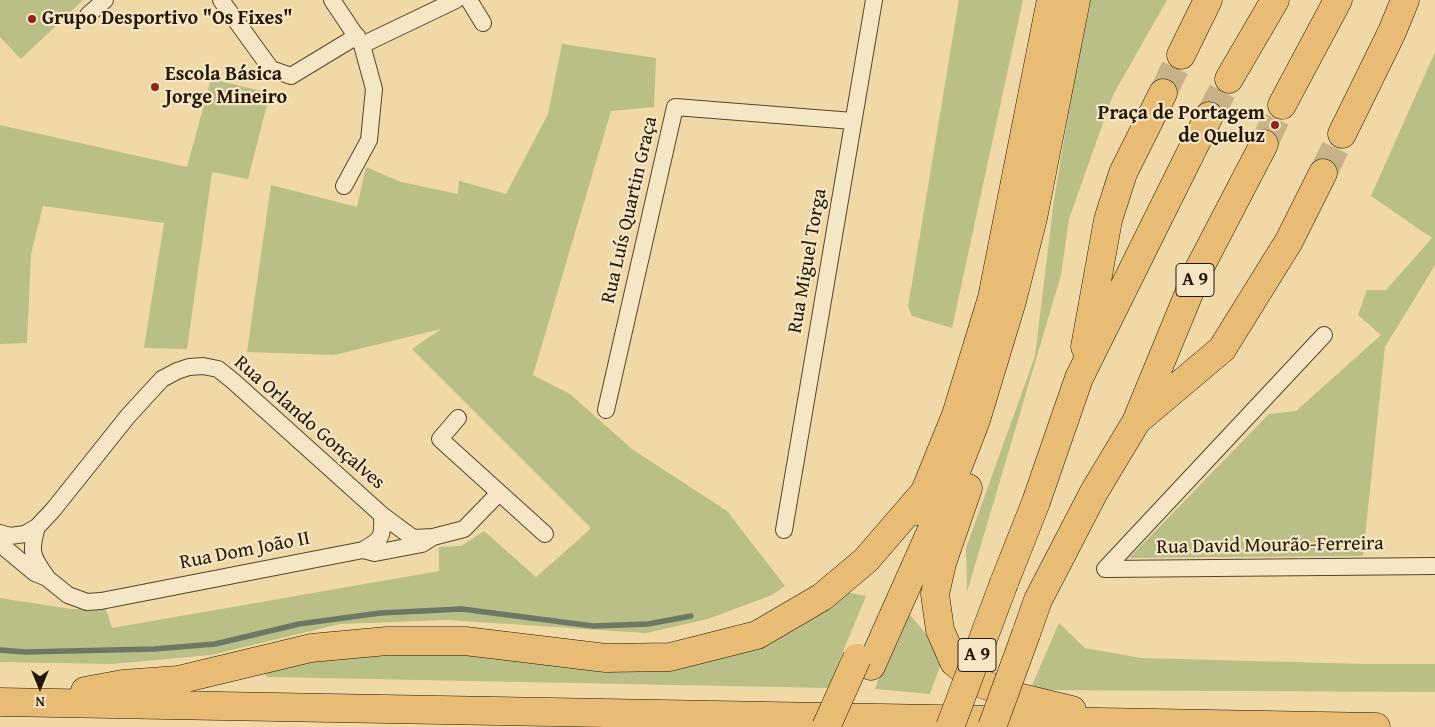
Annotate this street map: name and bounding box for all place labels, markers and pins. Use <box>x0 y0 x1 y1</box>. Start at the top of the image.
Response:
place label: Grupo Desportivo "Os Fixes" <box>42 7 293 31</box>
marker: Grupo Desportivo "Os Fixes" <box>26 13 38 25</box>
place label: Escola Básica Jorge Mineiro <box>165 63 287 110</box>
marker: Escola Básica Jorge Mineiro <box>149 81 161 93</box>
place label: Praça de Portagem de Queluz <box>1098 102 1265 149</box>
marker: Praça de Portagem de Queluz <box>1269 119 1281 131</box>

